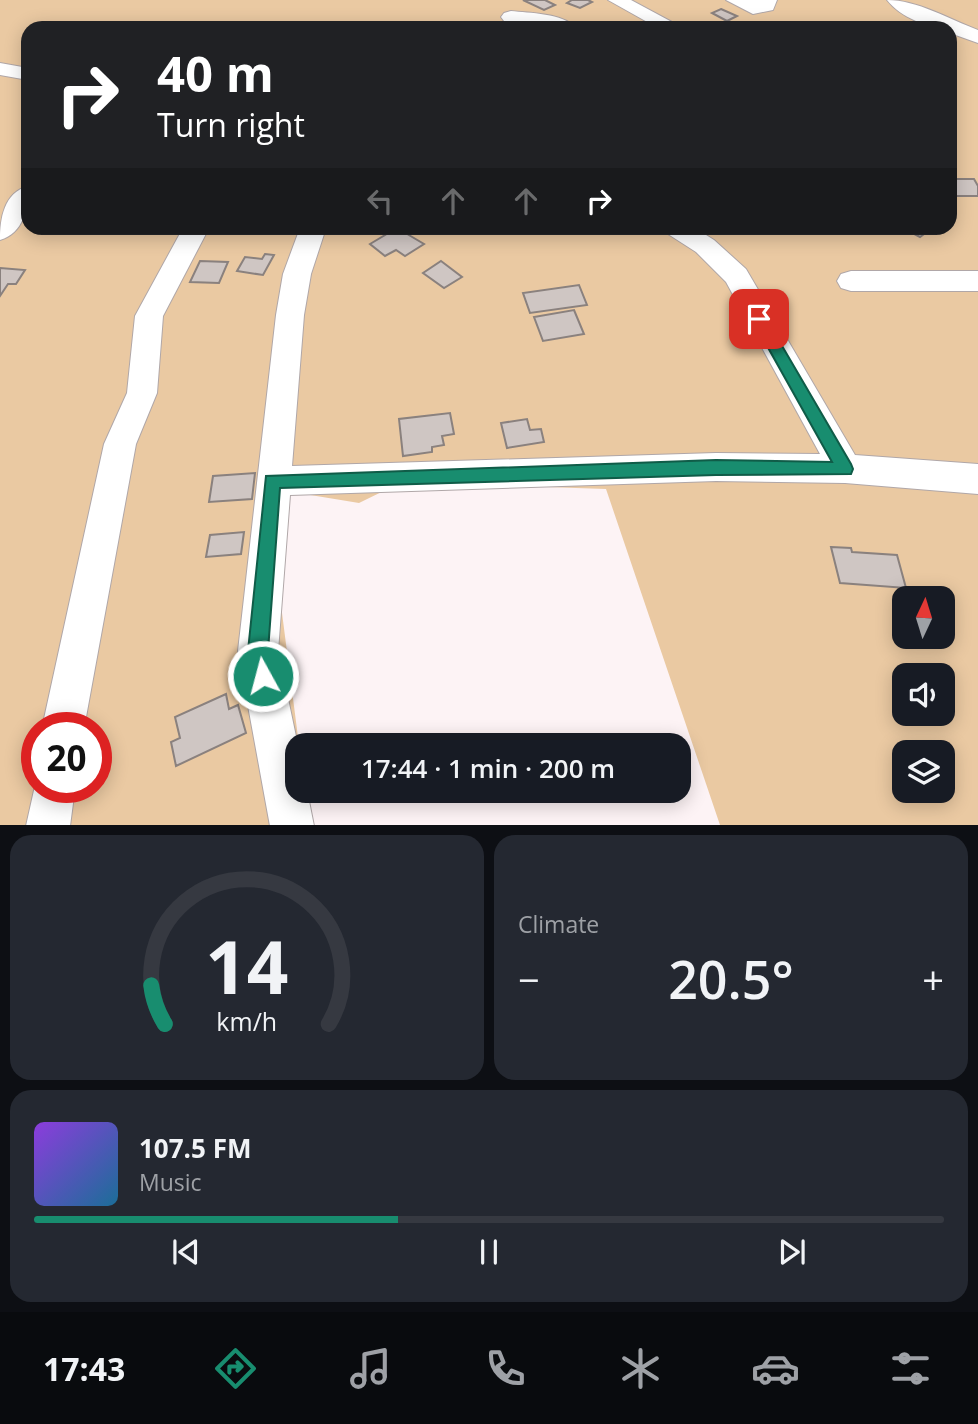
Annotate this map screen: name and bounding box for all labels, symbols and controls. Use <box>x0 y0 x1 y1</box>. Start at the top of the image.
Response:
text: 40 m <box>157 40 274 106</box>
icon: right <box>42 49 133 140</box>
text: Turn right <box>157 103 305 146</box>
icon: left <box>361 182 399 220</box>
icon: ahead <box>434 182 472 220</box>
icon: ahead <box>507 182 545 220</box>
icon: right <box>580 182 618 220</box>
pin <box>729 289 789 349</box>
icon: arrive <box>740 300 778 338</box>
north arrow <box>892 586 956 649</box>
map controls <box>892 586 955 803</box>
position arrow <box>226 639 300 713</box>
button: sound <box>892 663 955 726</box>
speed limit sign: 20 <box>21 712 112 803</box>
button: layers <box>892 740 955 803</box>
text: 17:44 · 1 min · 200 m <box>361 750 615 786</box>
text: Climate <box>518 908 599 940</box>
text: 14 <box>205 916 289 1015</box>
text: 20.5° <box>668 943 794 1014</box>
text: − <box>518 953 540 1005</box>
text: + <box>922 953 944 1005</box>
text: km/h <box>217 1003 277 1037</box>
text: 107.5 FM <box>139 1130 251 1166</box>
text: Music <box>139 1166 202 1198</box>
icon: previous <box>167 1233 205 1271</box>
icon: pause <box>470 1233 508 1271</box>
icon: next <box>773 1233 811 1271</box>
icon: directions <box>211 1344 260 1393</box>
icon: music <box>346 1344 395 1393</box>
icon: phone <box>481 1344 530 1393</box>
icon: climate <box>616 1344 665 1393</box>
icon: car <box>751 1344 800 1393</box>
icon: filters <box>886 1344 935 1393</box>
text: 17:43 <box>43 1347 125 1390</box>

